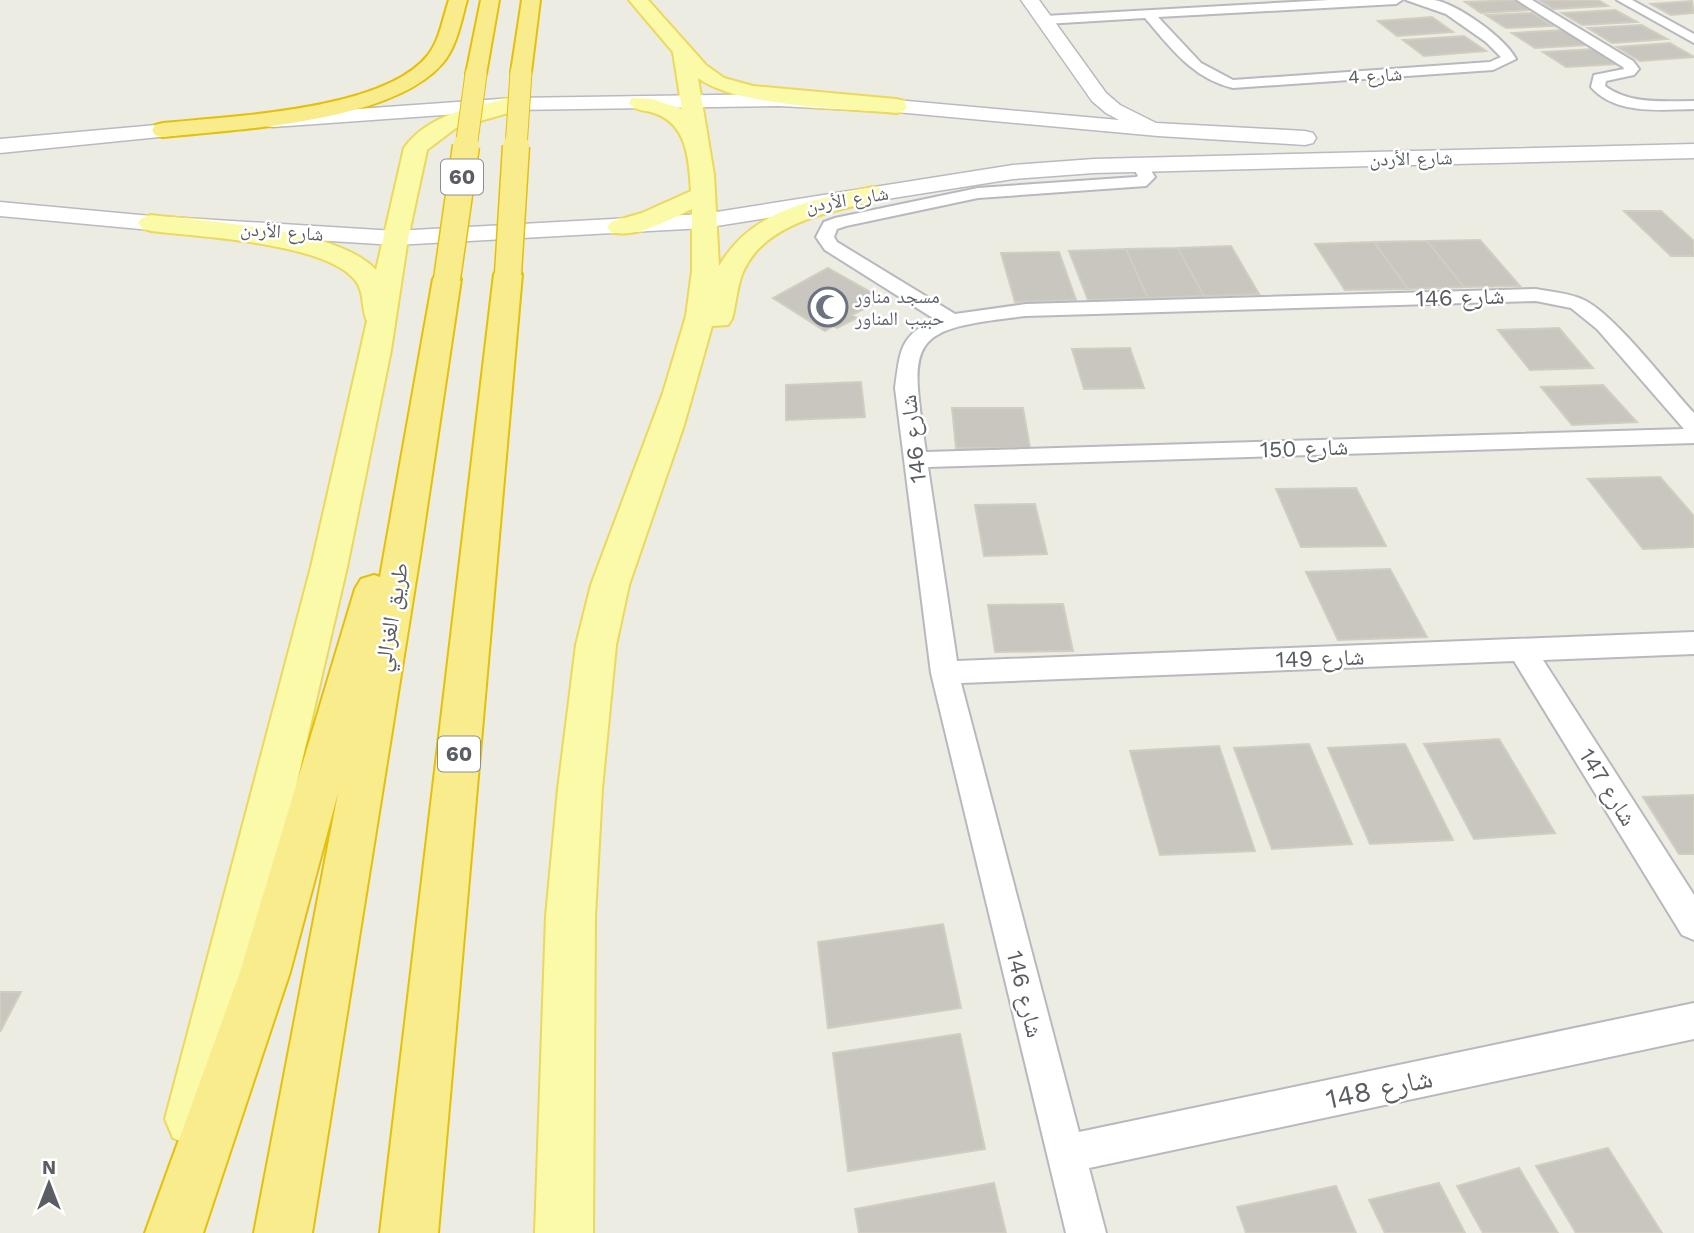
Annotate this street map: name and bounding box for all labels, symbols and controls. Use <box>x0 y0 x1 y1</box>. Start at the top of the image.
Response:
street label: شارع 4 <box>1347 62 1403 89</box>
street label: شارع الأردن <box>1369 146 1453 171</box>
road number: 60 <box>441 160 483 194</box>
street label: شارع الأردن <box>804 182 890 217</box>
street label: شارع الأردن <box>240 217 324 246</box>
street label: شارع 146 <box>1415 282 1505 314</box>
place label: مسجد مناور حبيب المناور <box>854 285 944 330</box>
mosque icon: مسجد مناور حبيب المناور <box>807 286 849 328</box>
street label: شارع 146 <box>895 393 933 485</box>
street label: شارع 150 <box>1259 433 1349 465</box>
street label: طريق الغزالي <box>369 560 419 675</box>
street label: شارع 149 <box>1275 643 1365 675</box>
road number: 60 <box>438 736 480 772</box>
street label: شارع 147 <box>1572 743 1642 832</box>
street label: شارع 146 <box>1000 948 1048 1041</box>
street label: شارع 148 <box>1323 1061 1436 1117</box>
north arrow <box>14 1149 84 1219</box>
text: N <box>42 1156 56 1179</box>

